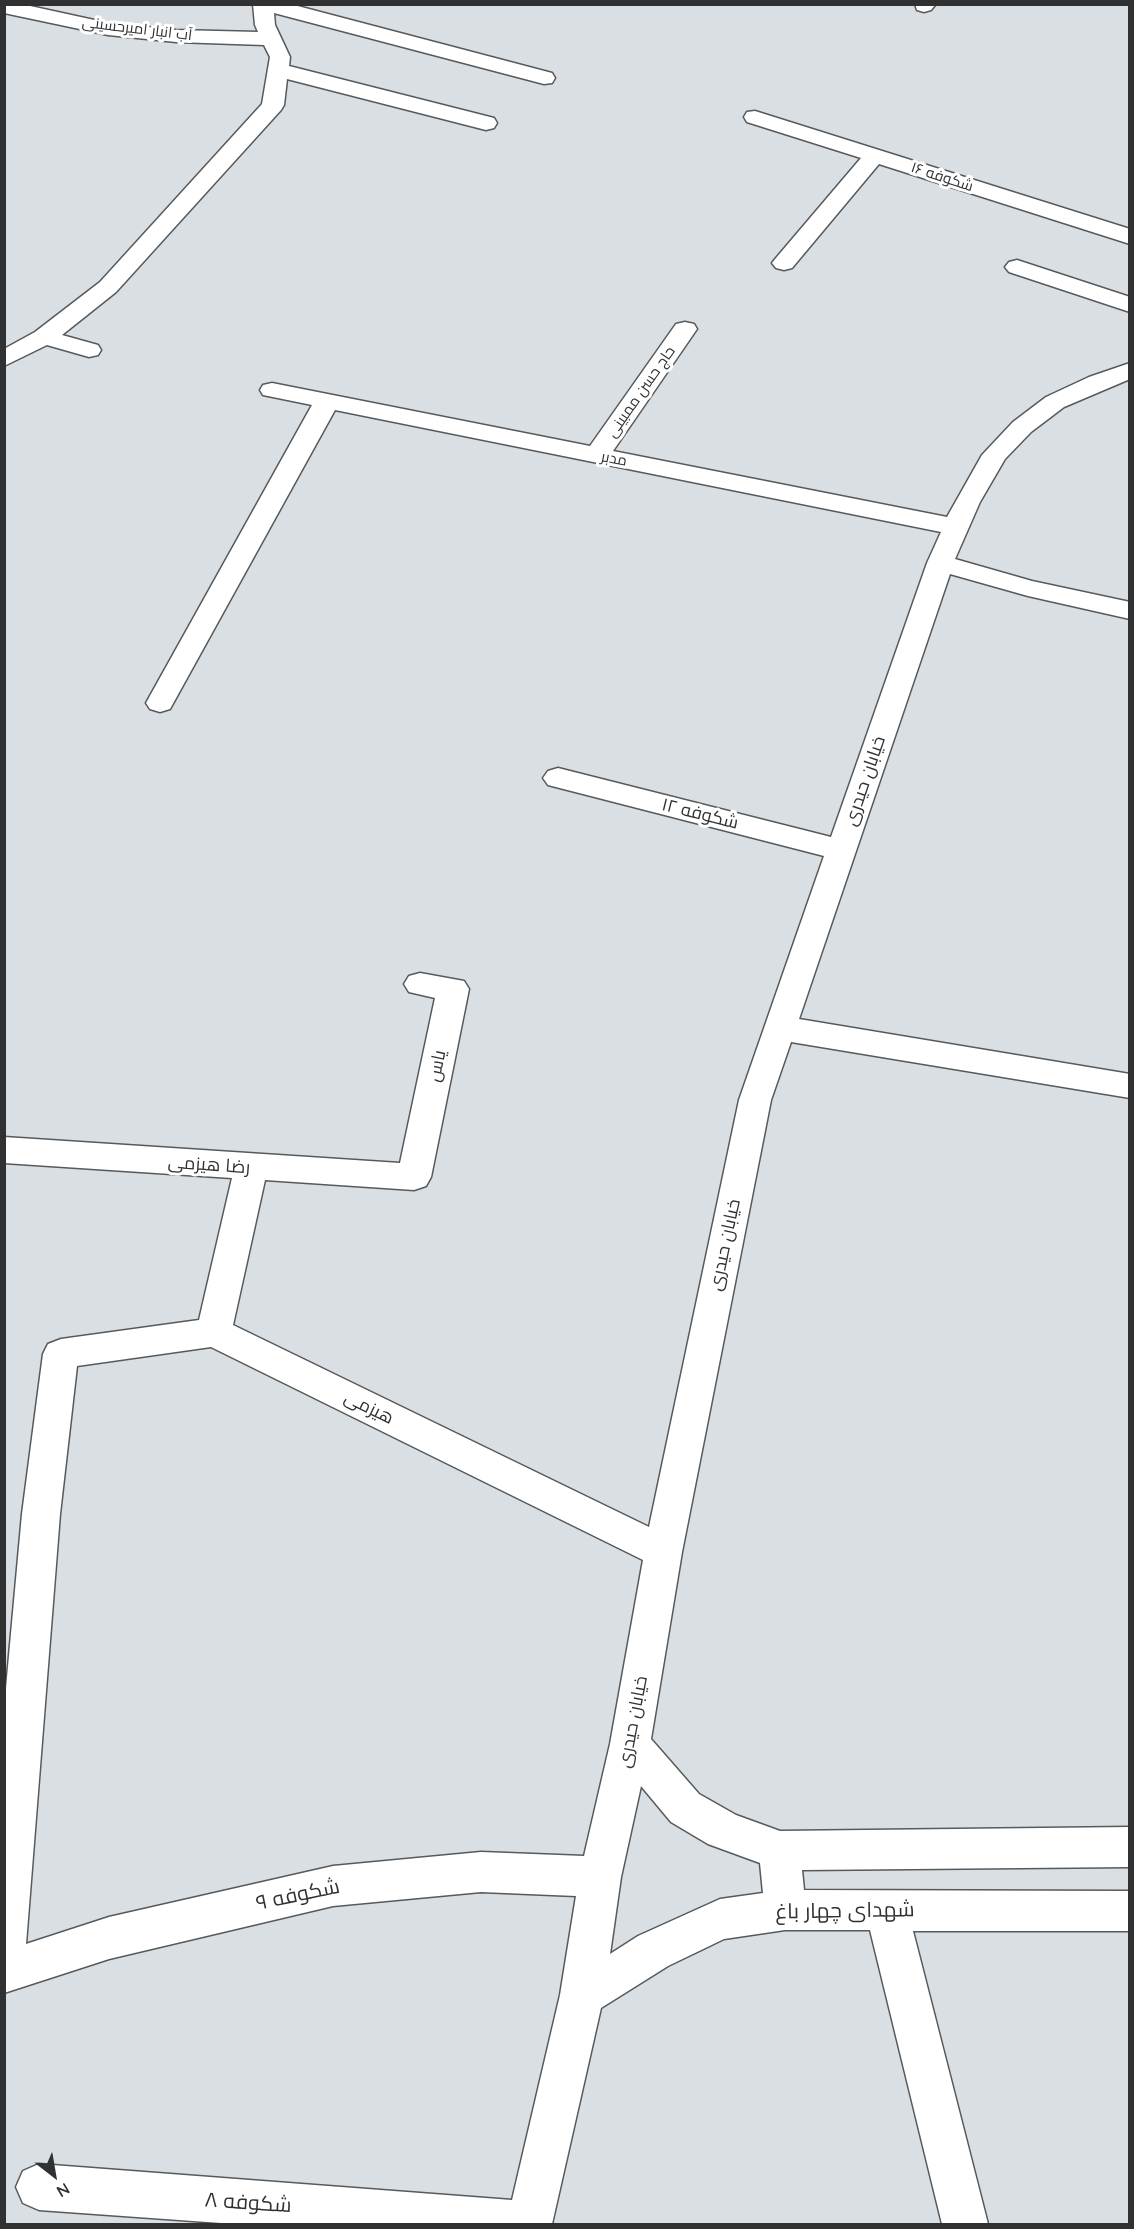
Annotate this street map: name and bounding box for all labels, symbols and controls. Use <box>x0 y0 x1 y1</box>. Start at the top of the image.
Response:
street label: آب انبار امیرحسینی <box>81 13 193 45</box>
street label: شکوفه ۱۶ <box>908 158 976 196</box>
street label: حاج حسن ممبینی <box>603 343 679 441</box>
street label: مدبر <box>599 448 629 470</box>
street label: خیابان حیدری <box>840 733 890 829</box>
street label: شکوفه ۱۲ <box>659 794 741 834</box>
street label: یاس <box>423 1048 451 1084</box>
street label: رضا هیزمی <box>167 1151 251 1179</box>
street label: خیابان حیدری <box>705 1197 745 1293</box>
street label: هیزمی <box>341 1387 397 1429</box>
street label: خیابان حیدری <box>613 1674 653 1770</box>
street label: شکوفه ۹ <box>254 1874 342 1916</box>
street label: شهدای چهار باغ <box>775 1897 915 1925</box>
north arrow <box>24 2145 84 2205</box>
text: N <box>53 2179 73 2202</box>
street label: شکوفه ۸ <box>204 2187 292 2219</box>

